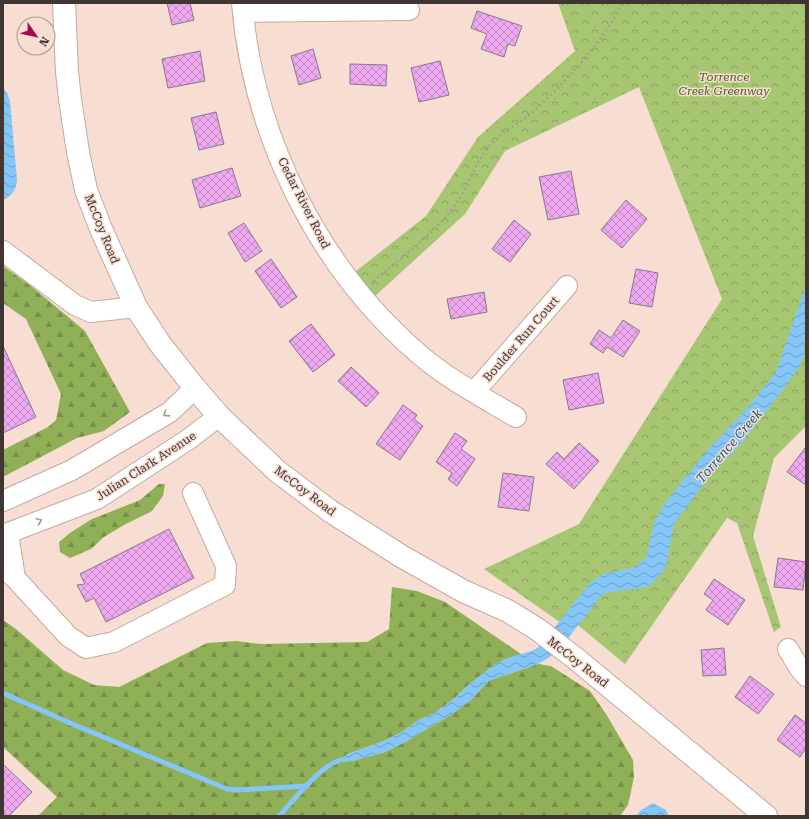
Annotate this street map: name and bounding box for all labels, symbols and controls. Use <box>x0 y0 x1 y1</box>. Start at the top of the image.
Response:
north arrow <box>16 16 56 56</box>
text: N <box>36 34 52 49</box>
park label: Torrence Creek Greenway <box>679 70 770 98</box>
street label: Cedar River Road <box>275 155 333 251</box>
street label: McCoy Road <box>82 192 122 266</box>
street label: Boulder Run Court <box>480 293 562 384</box>
water label: Torrence Creek <box>693 405 766 486</box>
one-way arrow <box>163 410 170 417</box>
street label: Julian Clark Avenue <box>93 428 199 504</box>
street label: McCoy Road <box>271 463 339 519</box>
one-way arrow <box>36 518 43 526</box>
street label: McCoy Road <box>545 634 612 690</box>

